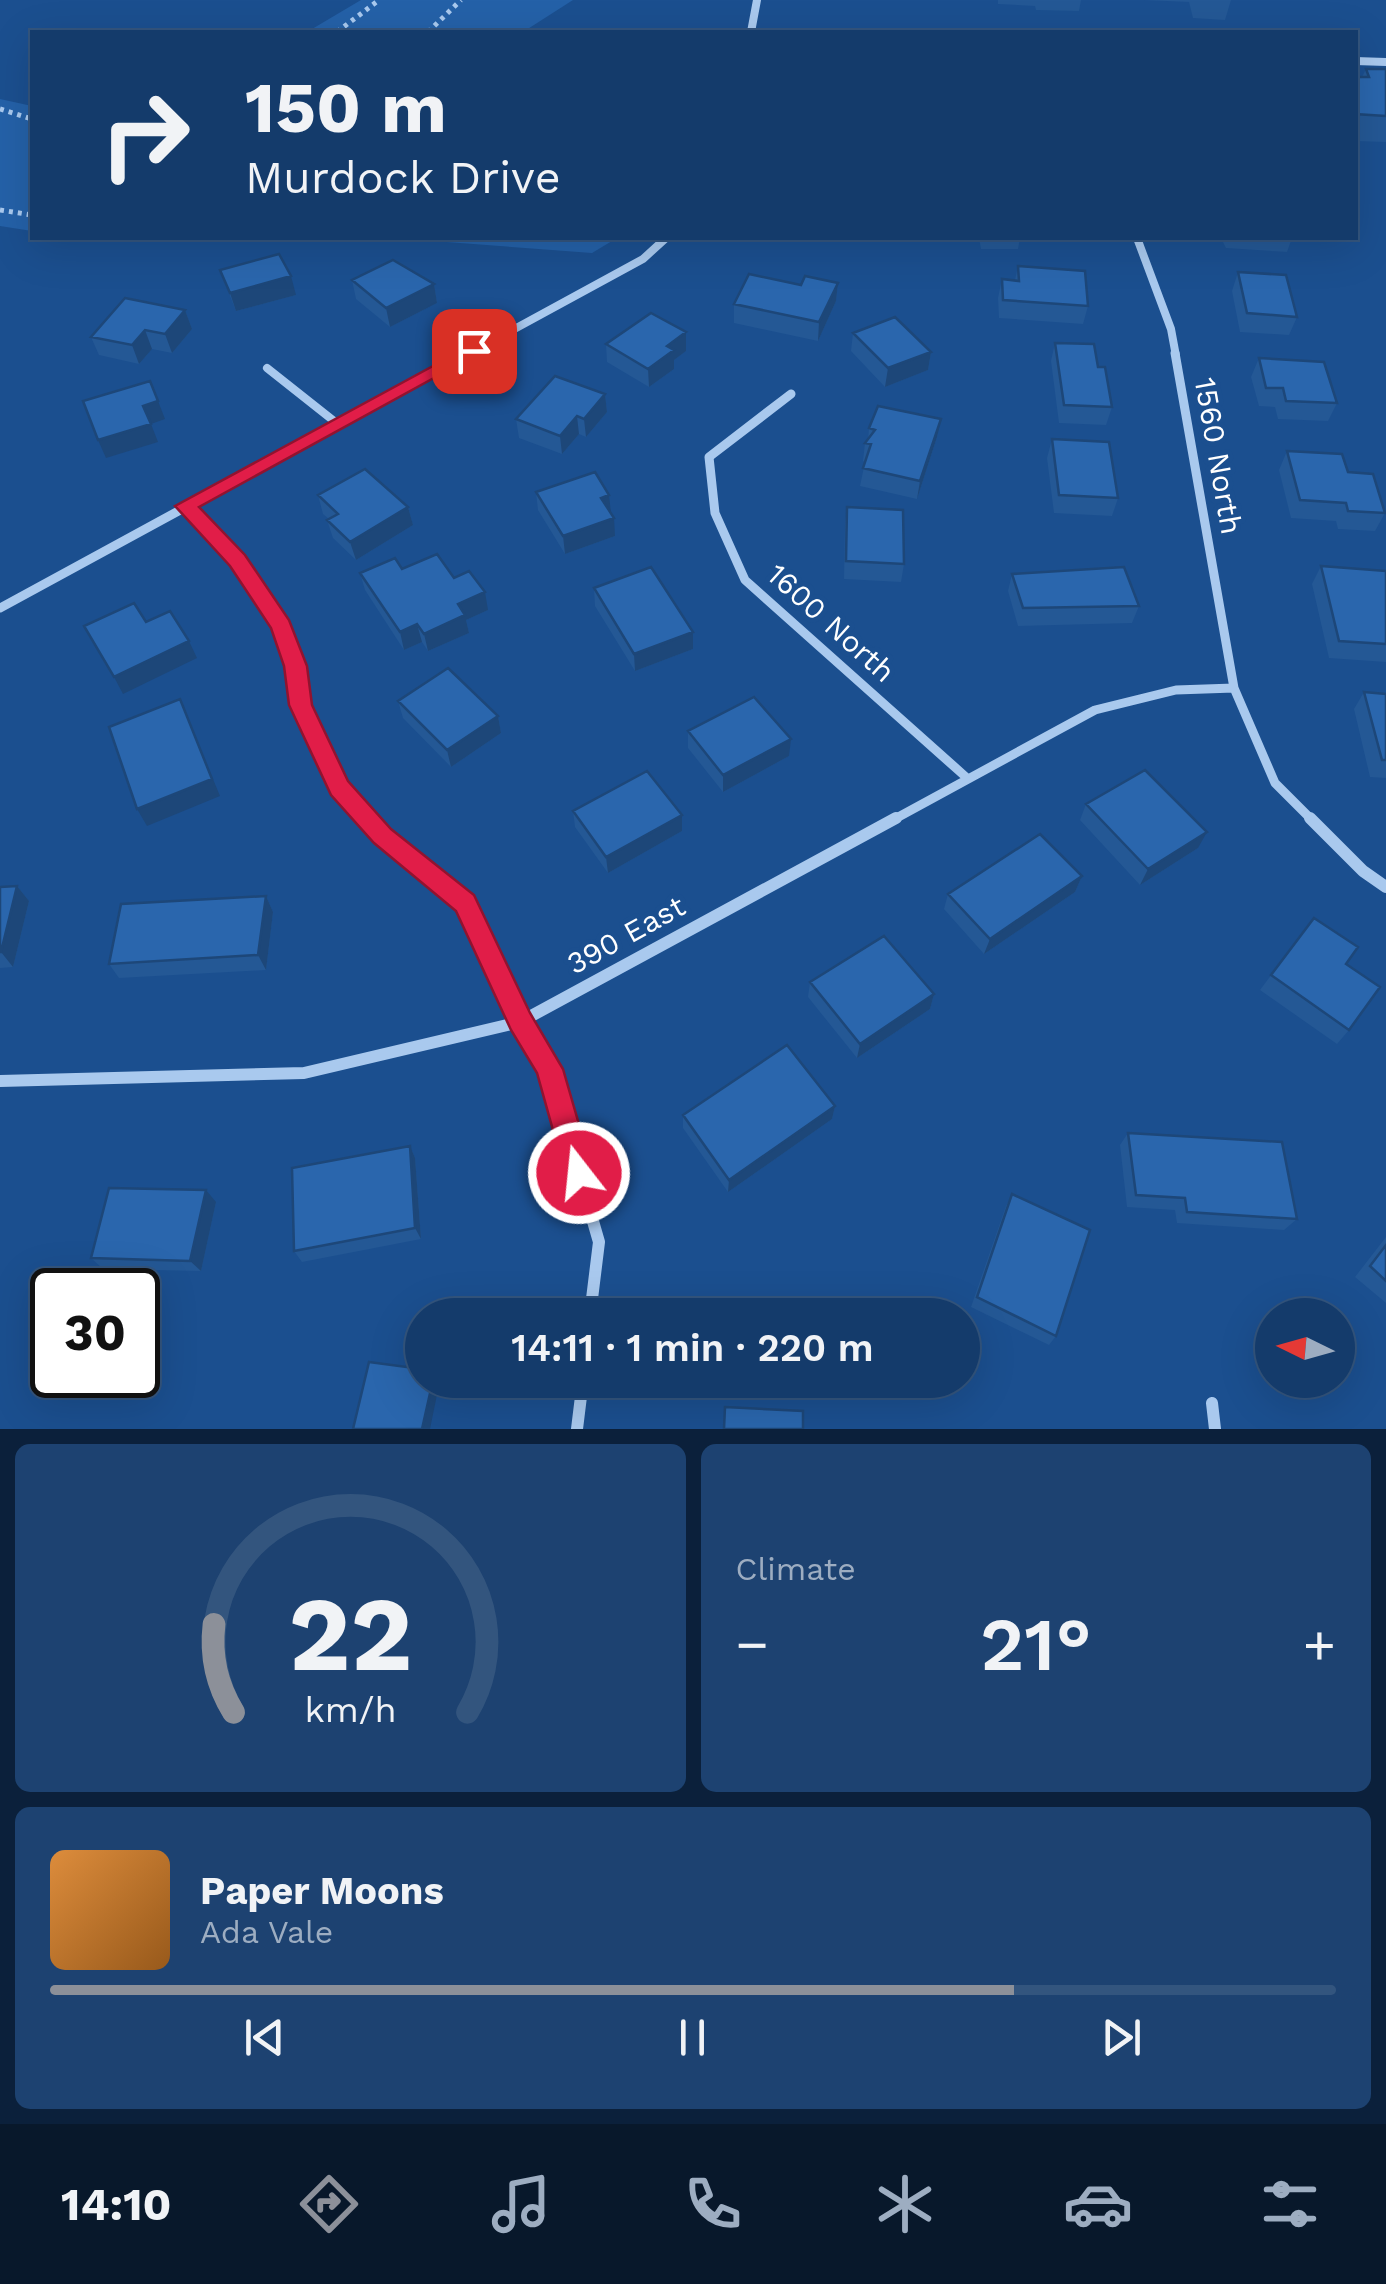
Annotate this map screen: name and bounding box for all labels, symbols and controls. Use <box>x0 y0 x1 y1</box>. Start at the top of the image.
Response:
text: 150 m <box>245 67 447 149</box>
icon: right <box>80 70 210 200</box>
text: Murdock Drive <box>245 151 561 204</box>
pin <box>432 309 517 394</box>
icon: arrive <box>447 324 502 379</box>
street label: 1560 North <box>1187 375 1249 537</box>
street label: 1600 North <box>760 556 902 689</box>
street label: 390 East <box>561 888 691 981</box>
position arrow <box>527 1121 631 1225</box>
speed limit sign: 30 <box>30 1268 160 1398</box>
north arrow <box>1255 1298 1355 1398</box>
map controls <box>1255 1298 1355 1398</box>
text: 14:11 · 1 min · 220 m <box>511 1326 874 1370</box>
text: Climate <box>736 1550 856 1588</box>
text: 22 <box>288 1573 412 1695</box>
text: 21° <box>980 1600 1092 1688</box>
text: − <box>736 1612 769 1676</box>
text: + <box>1303 1612 1336 1676</box>
text: km/h <box>304 1689 396 1731</box>
text: Paper Moons <box>200 1869 444 1913</box>
text: Ada Vale <box>200 1913 333 1951</box>
icon: previous <box>237 2010 292 2065</box>
icon: pause <box>665 2010 720 2065</box>
icon: next <box>1094 2010 1149 2065</box>
icon: directions <box>294 2169 364 2239</box>
icon: music <box>486 2169 556 2239</box>
icon: phone <box>678 2169 748 2239</box>
icon: climate <box>870 2169 940 2239</box>
icon: car <box>1063 2169 1133 2239</box>
icon: filters <box>1255 2169 1325 2239</box>
text: 14:10 <box>61 2178 172 2231</box>

